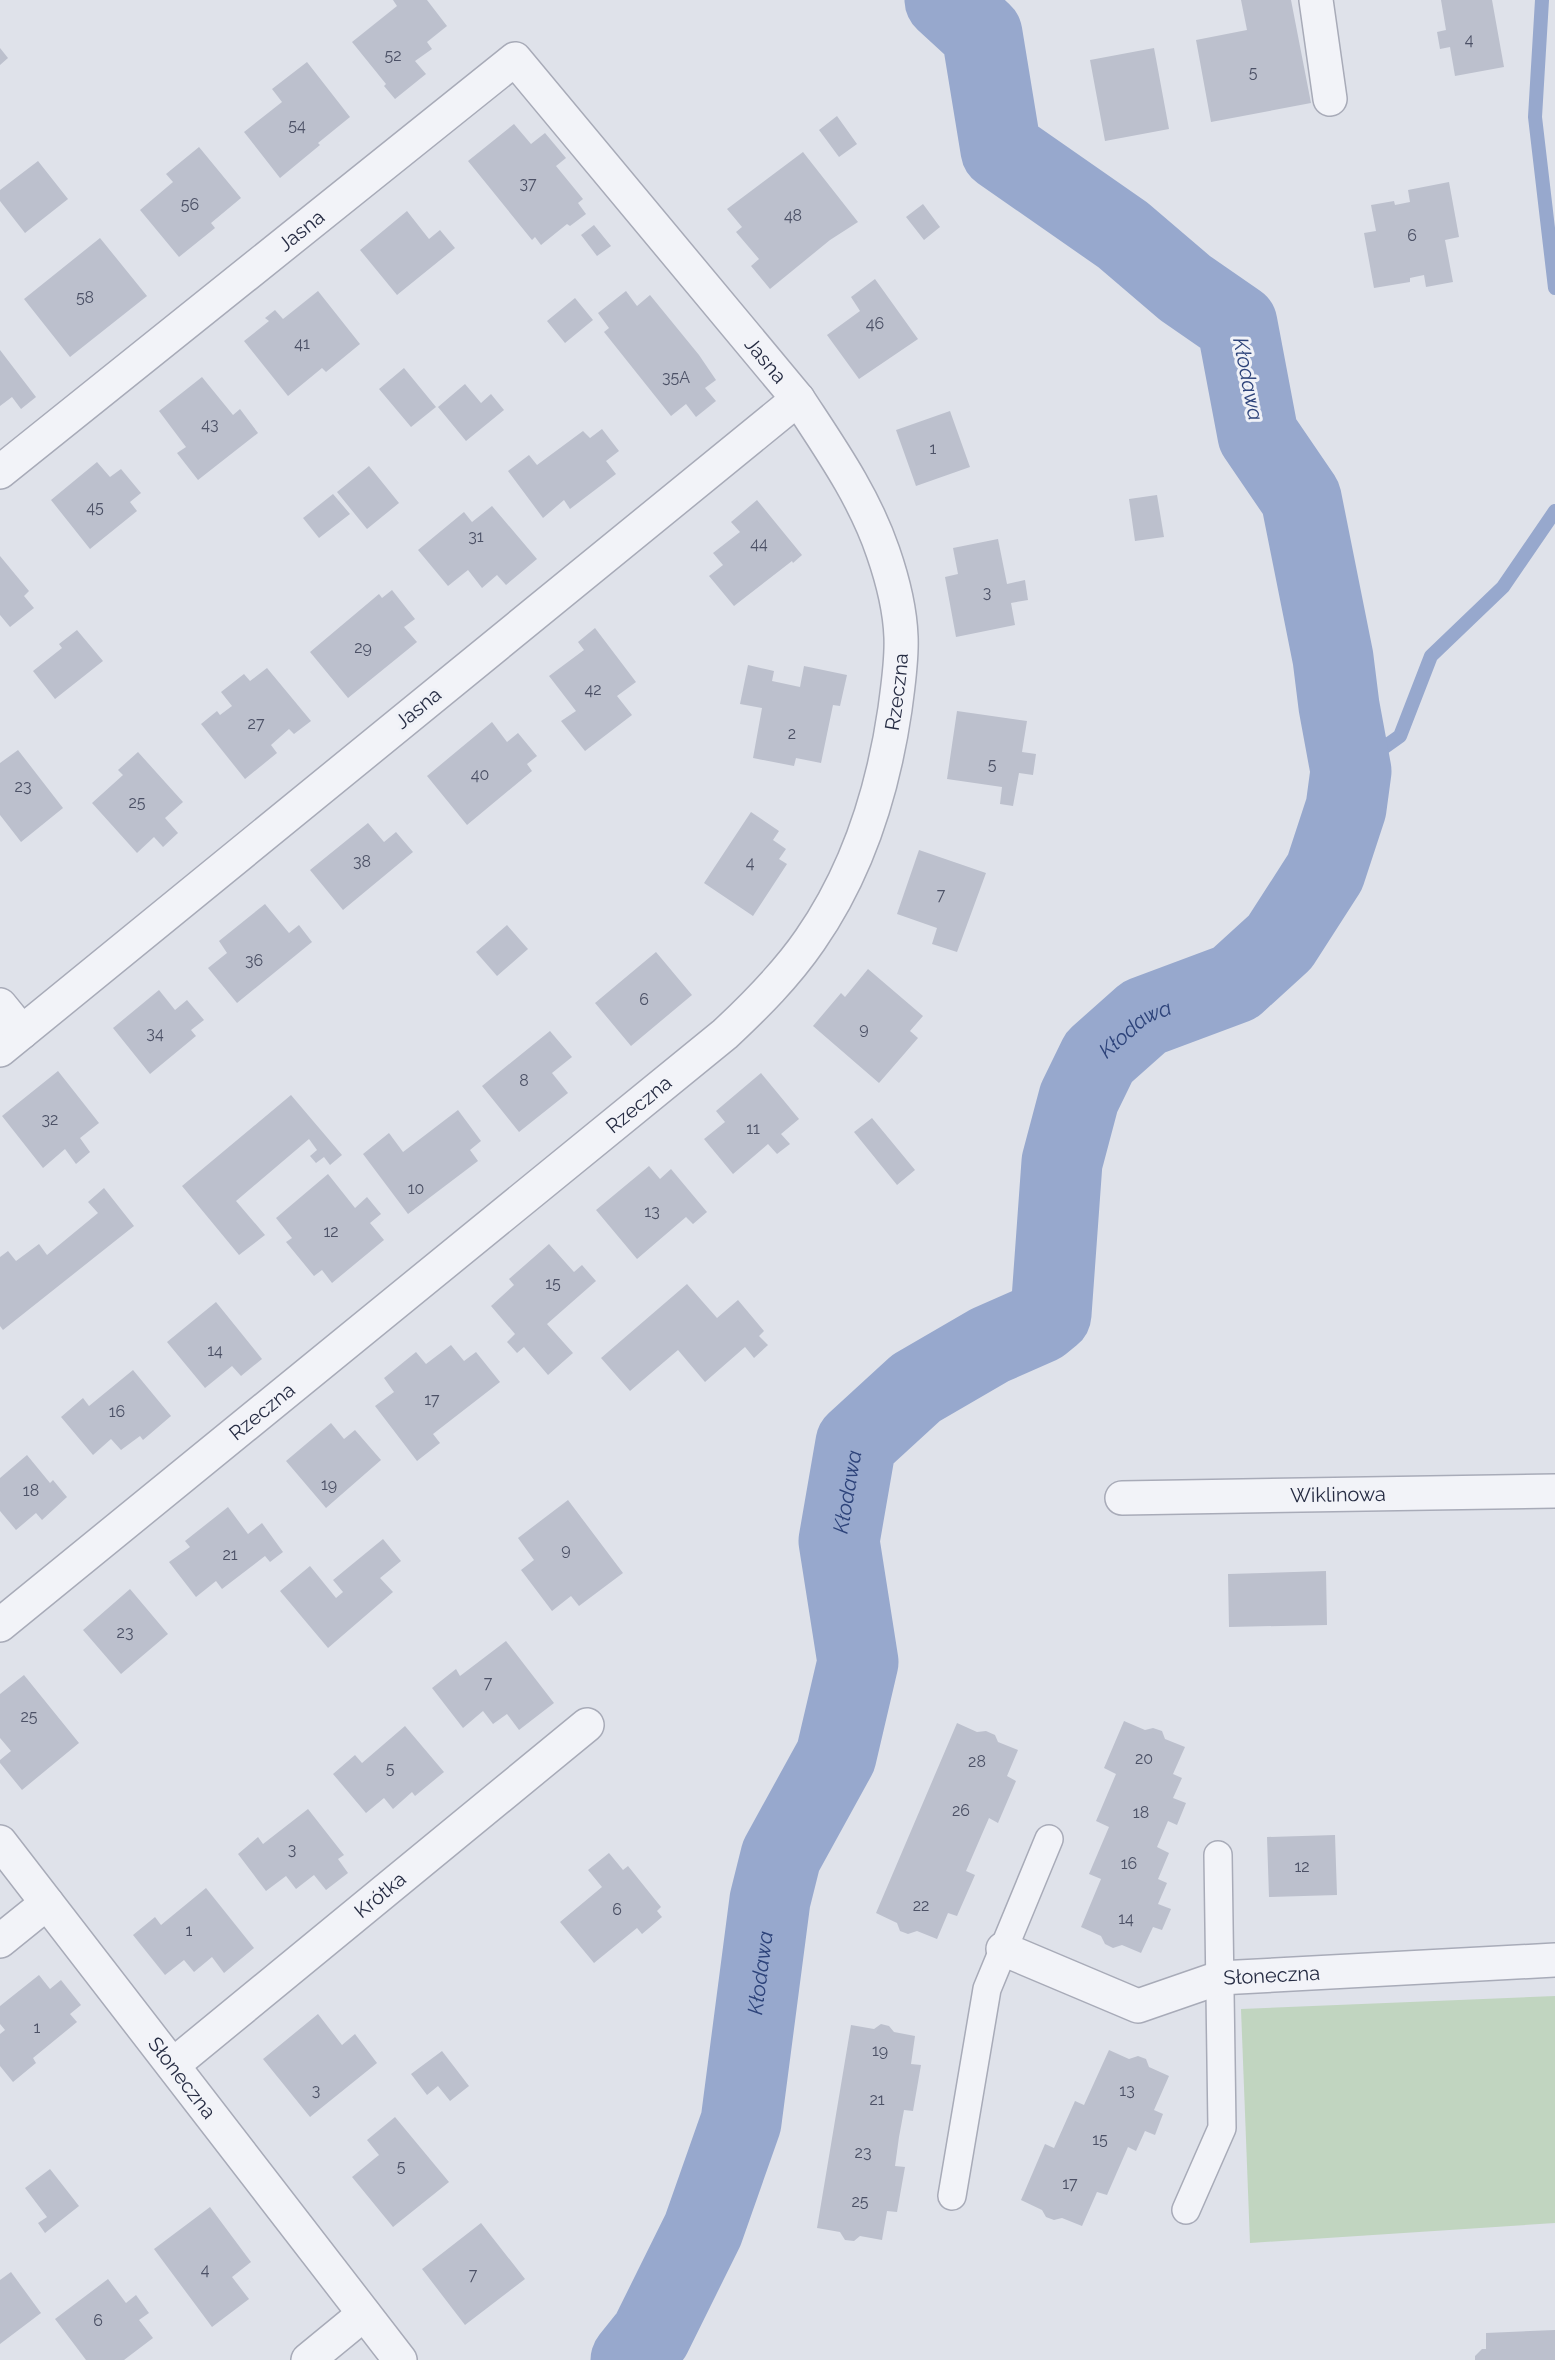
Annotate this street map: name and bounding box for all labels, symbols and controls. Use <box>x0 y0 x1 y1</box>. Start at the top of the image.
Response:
house number: 4 <box>1465 30 1474 49</box>
house number: 52 <box>384 46 402 65</box>
house number: 5 <box>1249 63 1258 82</box>
house number: 54 <box>288 116 306 135</box>
house number: 37 <box>519 174 537 193</box>
house number: 56 <box>181 195 199 214</box>
street label: Jasna <box>273 205 329 256</box>
house number: 48 <box>784 206 802 225</box>
house number: 6 <box>1407 226 1417 245</box>
house number: 58 <box>76 288 94 307</box>
house number: 46 <box>866 314 884 333</box>
street label: Jasna <box>740 332 792 388</box>
house number: 41 <box>294 334 310 353</box>
water label: Kłodawa <box>1228 335 1269 423</box>
house number: 35A <box>662 368 690 387</box>
house number: 43 <box>201 415 219 434</box>
house number: 1 <box>930 439 937 458</box>
house number: 45 <box>86 498 104 517</box>
house number: 31 <box>468 527 484 546</box>
house number: 44 <box>750 534 768 553</box>
house number: 3 <box>983 583 991 602</box>
house number: 29 <box>354 638 372 657</box>
street label: Rzeczna <box>880 652 913 732</box>
house number: 42 <box>584 680 602 699</box>
street label: Jasna <box>390 682 446 734</box>
house number: 27 <box>248 714 265 733</box>
house number: 2 <box>788 724 796 743</box>
house number: 5 <box>988 755 997 774</box>
house number: 40 <box>471 765 489 784</box>
house number: 23 <box>15 777 31 796</box>
house number: 25 <box>128 793 146 812</box>
house number: 38 <box>353 852 371 871</box>
house number: 4 <box>746 853 755 872</box>
house number: 7 <box>937 885 946 904</box>
house number: 36 <box>245 951 263 970</box>
house number: 6 <box>639 990 649 1009</box>
water label: Kłodawa <box>1094 995 1175 1063</box>
house number: 9 <box>859 1019 869 1038</box>
house number: 34 <box>146 1024 164 1043</box>
street label: Rzeczna <box>601 1070 676 1138</box>
house number: 8 <box>519 1071 529 1090</box>
house number: 32 <box>42 1110 58 1129</box>
house number: 11 <box>746 1119 760 1138</box>
house number: 10 <box>408 1179 424 1198</box>
house number: 13 <box>644 1202 660 1221</box>
house number: 12 <box>323 1222 339 1241</box>
house number: 15 <box>545 1274 561 1293</box>
house number: 14 <box>207 1341 223 1360</box>
street label: Rzeczna <box>224 1378 300 1445</box>
house number: 17 <box>424 1390 440 1409</box>
house number: 16 <box>109 1402 125 1421</box>
water label: Kłodawa <box>828 1448 867 1535</box>
house number: 19 <box>321 1475 337 1494</box>
house number: 18 <box>23 1481 39 1500</box>
street label: Wiklinowa <box>1290 1482 1386 1507</box>
house number: 9 <box>561 1540 571 1559</box>
house number: 21 <box>222 1545 238 1564</box>
house number: 23 <box>117 1623 133 1642</box>
house number: 7 <box>484 1673 493 1692</box>
house number: 25 <box>20 1707 38 1726</box>
house number: 20 <box>1135 1749 1153 1768</box>
house number: 28 <box>968 1752 986 1771</box>
house number: 5 <box>386 1759 395 1778</box>
house number: 26 <box>952 1801 970 1820</box>
house number: 18 <box>1133 1803 1149 1822</box>
house number: 3 <box>288 1840 296 1859</box>
house number: 16 <box>1121 1854 1137 1873</box>
house number: 12 <box>1294 1857 1310 1876</box>
street label: Krótka <box>350 1867 411 1923</box>
house number: 22 <box>913 1896 929 1915</box>
house number: 6 <box>612 1900 622 1919</box>
house number: 14 <box>1118 1909 1134 1928</box>
house number: 1 <box>186 1921 193 1940</box>
water label: Kłodawa <box>742 1930 778 2016</box>
street label: Słoneczna <box>1223 1961 1321 1990</box>
house number: 1 <box>34 2018 41 2037</box>
street label: Słoneczna <box>143 2032 221 2123</box>
house number: 19 <box>872 2041 888 2060</box>
house number: 3 <box>312 2081 320 2100</box>
house number: 13 <box>1119 2081 1135 2100</box>
house number: 21 <box>869 2090 885 2109</box>
house number: 15 <box>1092 2130 1108 2149</box>
house number: 23 <box>855 2143 871 2162</box>
house number: 5 <box>397 2157 406 2176</box>
house number: 17 <box>1062 2174 1078 2193</box>
house number: 25 <box>851 2192 869 2211</box>
house number: 4 <box>201 2260 210 2279</box>
house number: 7 <box>469 2265 478 2284</box>
house number: 6 <box>93 2311 103 2330</box>

